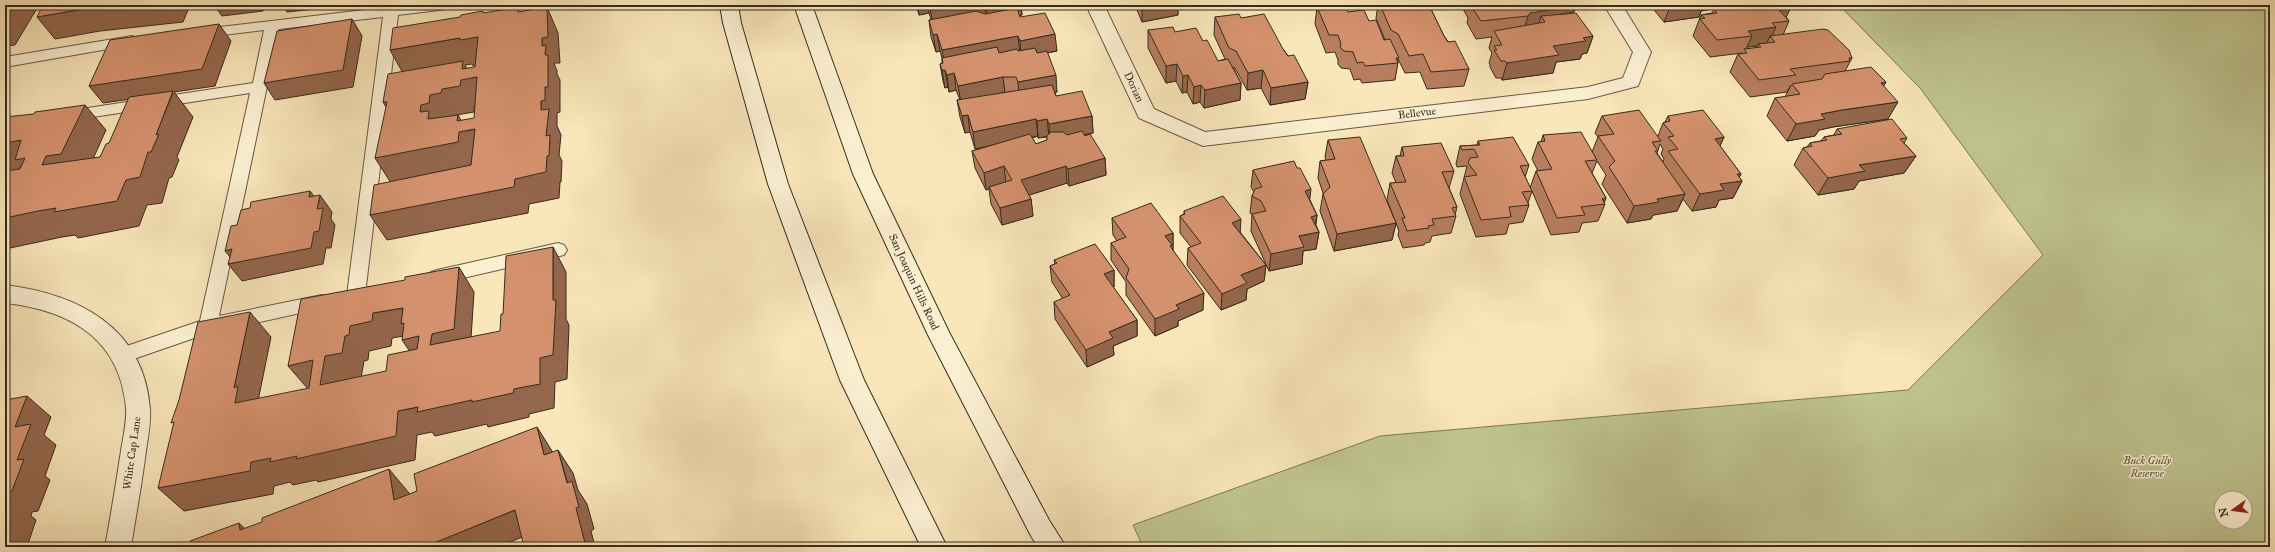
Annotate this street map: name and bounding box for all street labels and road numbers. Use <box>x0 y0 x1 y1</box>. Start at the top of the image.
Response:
street label: Dorian <box>1121 70 1147 104</box>
street label: Bellevue <box>1397 104 1437 122</box>
street label: San Joaquin Hills Road <box>885 232 942 333</box>
street label: White Cap Lane <box>120 415 144 490</box>

